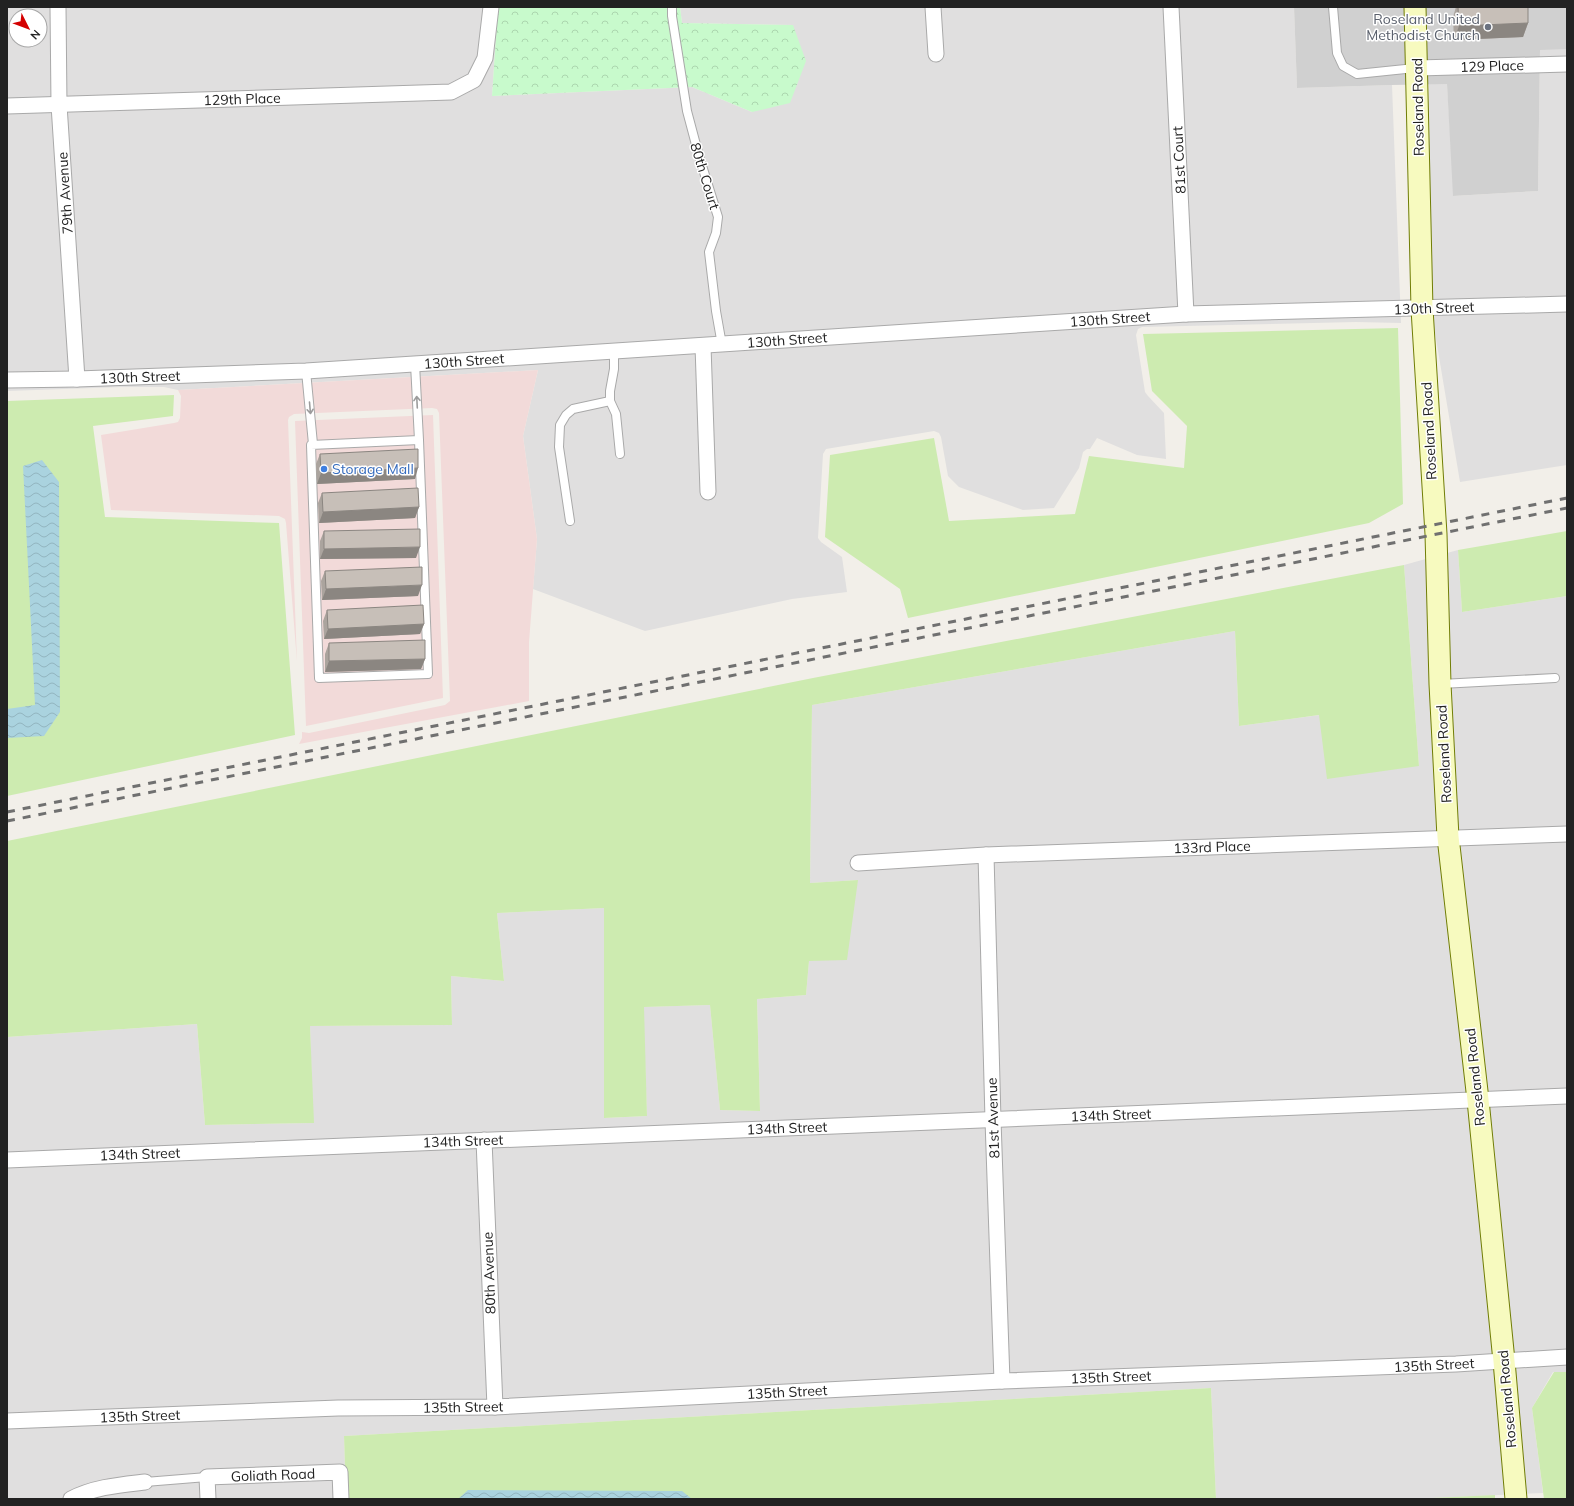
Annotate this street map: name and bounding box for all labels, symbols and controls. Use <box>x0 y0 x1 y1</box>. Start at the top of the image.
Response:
north arrow <box>8 8 48 48</box>
place label: Roseland United Methodist Church <box>1366 10 1480 44</box>
marker: Roseland United Methodist Church <box>1483 22 1493 32</box>
text: N <box>27 27 43 42</box>
street label: 129 Place <box>1460 56 1524 76</box>
street label: Roseland Road <box>1408 58 1428 156</box>
street label: 129th Place <box>203 89 281 109</box>
street label: 81st Court <box>1168 126 1190 194</box>
street label: 80th Court <box>686 140 724 212</box>
street label: 79th Avenue <box>53 151 77 235</box>
street label: 130th Street <box>1393 298 1475 318</box>
street label: 130th Street <box>1069 307 1151 331</box>
street label: 130th Street <box>746 328 828 352</box>
street label: 130th Street <box>423 349 505 373</box>
street label: 130th Street <box>99 367 181 387</box>
street label: Roseland Road <box>1417 381 1441 481</box>
one-way arrow <box>414 396 421 409</box>
one-way arrow <box>306 401 313 414</box>
place label: Storage Mall <box>332 460 414 478</box>
marker: Storage Mall <box>319 464 329 474</box>
street label: Roseland Road <box>1432 704 1456 804</box>
street label: 133rd Place <box>1173 837 1251 857</box>
street label: Roseland Road <box>1461 1027 1489 1127</box>
street label: 81st Avenue <box>983 1077 1003 1159</box>
street label: 134th Street <box>1070 1105 1152 1125</box>
street label: 134th Street <box>746 1118 828 1138</box>
street label: 134th Street <box>422 1131 504 1151</box>
street label: 134th Street <box>99 1144 181 1164</box>
street label: 80th Avenue <box>479 1232 499 1314</box>
street label: Roseland Road <box>1494 1349 1520 1449</box>
street label: 135th Street <box>1393 1354 1475 1376</box>
street label: 135th Street <box>1070 1367 1152 1387</box>
street label: 135th Street <box>746 1381 828 1403</box>
street label: 135th Street <box>423 1397 504 1417</box>
street label: 135th Street <box>99 1406 181 1426</box>
street label: Goliath Road <box>231 1465 315 1485</box>

